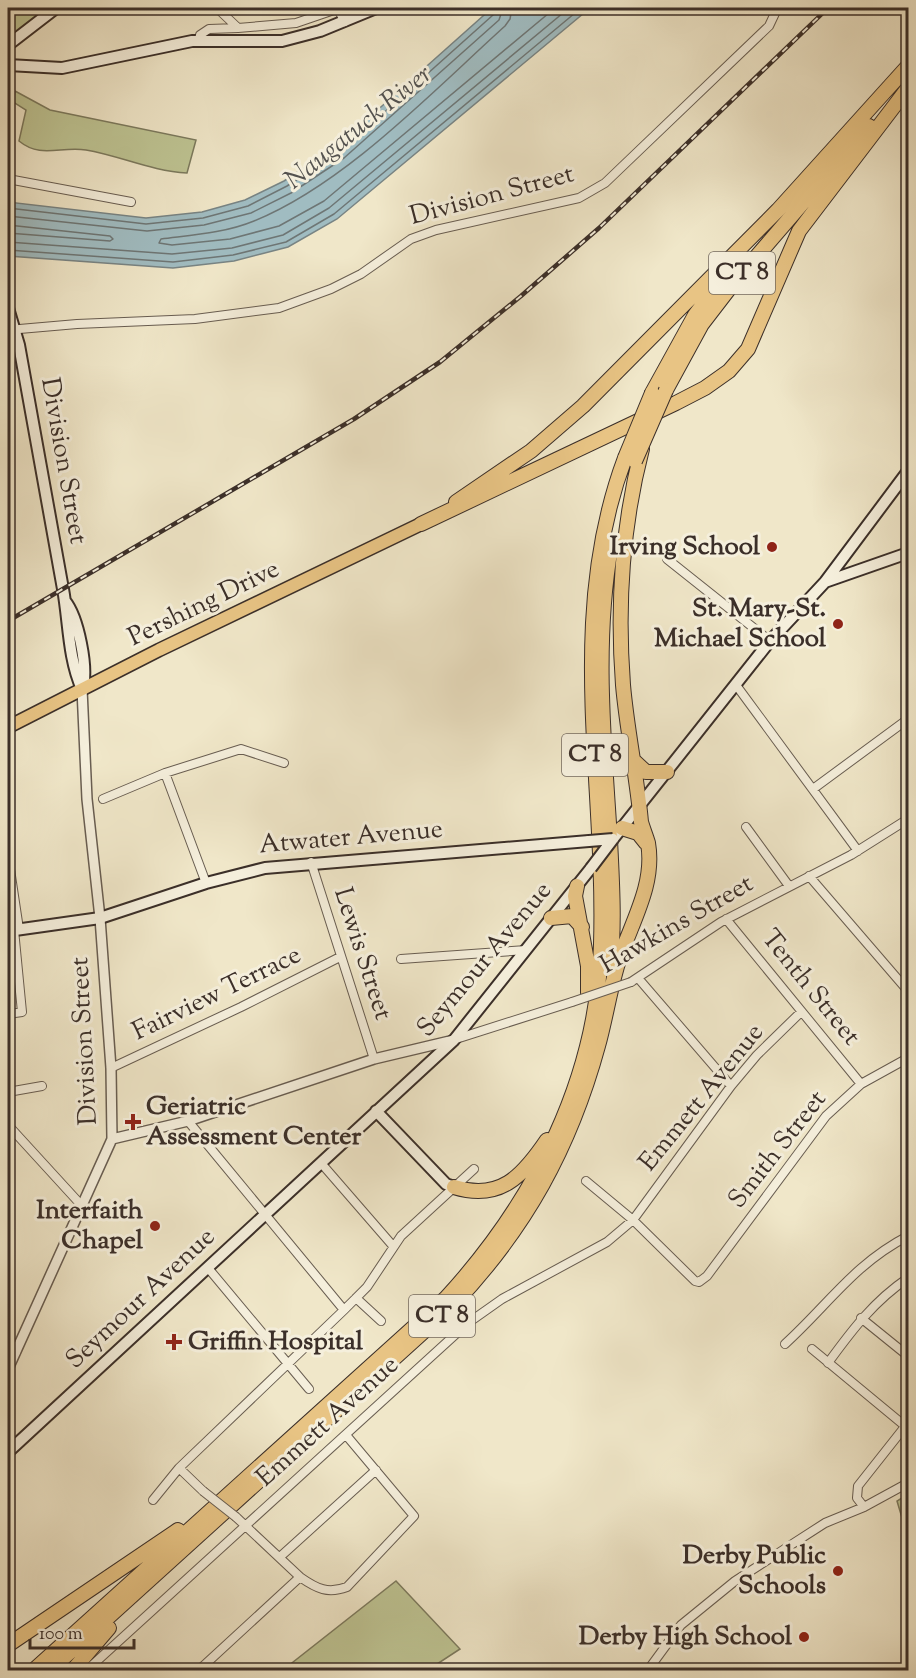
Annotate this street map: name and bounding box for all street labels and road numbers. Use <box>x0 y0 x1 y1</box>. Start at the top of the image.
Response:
street label: Division Street <box>406 156 578 236</box>
road number: CT 8 <box>709 252 775 294</box>
street label: Division Street <box>30 375 96 547</box>
street label: Pershing Drive <box>122 551 286 657</box>
road number: CT 8 <box>562 734 628 776</box>
street label: Atwater Avenue <box>258 812 444 864</box>
street label: Hawkins Street <box>594 866 761 984</box>
street label: Seymour Avenue <box>409 874 561 1046</box>
street label: Lewis Street <box>323 883 401 1025</box>
street label: Tenth Street <box>752 922 869 1054</box>
street label: Fairview Terrace <box>126 937 308 1051</box>
street label: Division Street <box>62 956 108 1126</box>
street label: Emmett Avenue <box>631 1016 773 1180</box>
street label: Smith Street <box>720 1083 836 1217</box>
street label: Seymour Avenue <box>58 1220 224 1378</box>
road number: CT 8 <box>409 1295 475 1337</box>
street label: Emmett Avenue <box>249 1348 407 1496</box>

